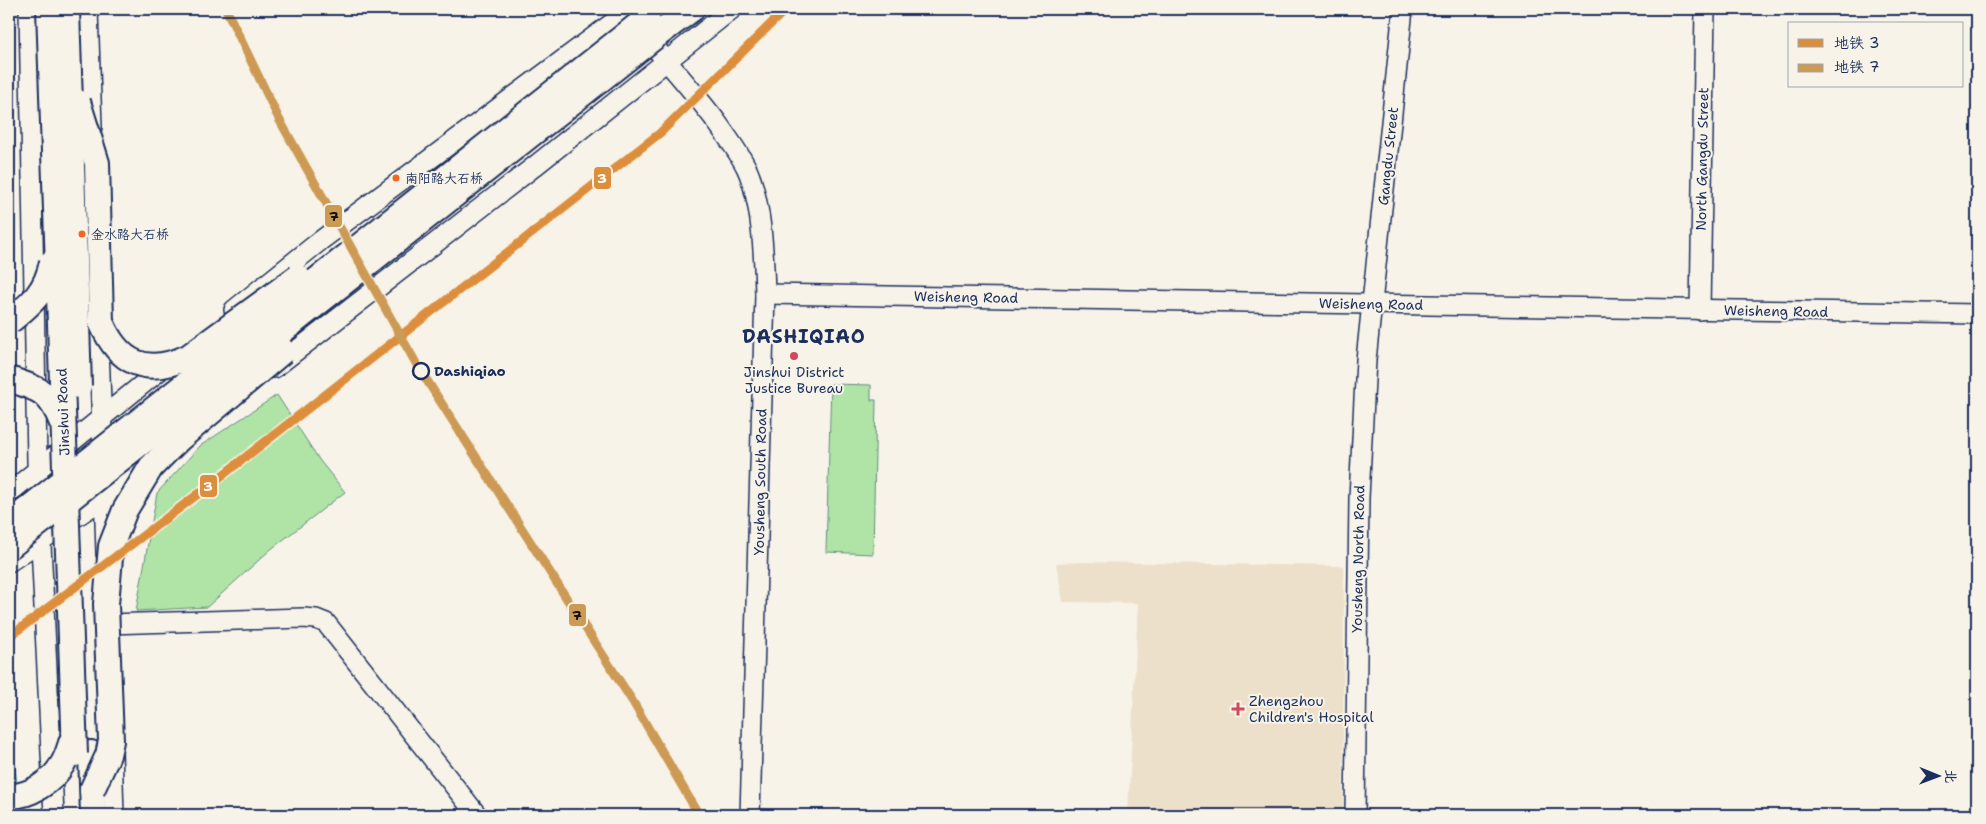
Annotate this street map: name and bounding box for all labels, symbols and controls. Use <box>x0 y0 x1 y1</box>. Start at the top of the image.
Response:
legend <box>1788 22 1964 88</box>
text: 地铁 3 <box>1834 33 1880 53</box>
text: 地铁 7 <box>1834 57 1880 77</box>
street label: North Gangdu Street <box>1692 87 1712 231</box>
street label: Gangdu Street <box>1374 106 1402 206</box>
line badge: 3 <box>593 166 612 190</box>
text: 3 <box>597 169 607 187</box>
place label: 南阳路大石桥 <box>405 170 483 187</box>
marker: 南阳路大石桥 <box>391 173 401 183</box>
line badge: 7 <box>324 204 343 228</box>
text: 7 <box>329 207 339 225</box>
place label: 金水路大石桥 <box>91 226 169 243</box>
marker: 金水路大石桥 <box>77 229 87 239</box>
street label: Weisheng Road <box>914 287 1018 307</box>
street label: Weisheng Road <box>1319 294 1423 314</box>
street label: Weisheng Road <box>1724 301 1828 321</box>
district label: DASHIQIAO <box>742 324 866 349</box>
marker: Jinshui District Justice Bureau <box>788 350 800 362</box>
marker: Dashiqiao <box>412 362 430 380</box>
place label: Dashiqiao <box>434 362 506 380</box>
place label: Jinshui District Justice Bureau <box>744 363 844 397</box>
street label: Jinshui Road <box>52 368 74 456</box>
street label: Yousheng South Road <box>750 408 770 556</box>
line badge: 3 <box>199 474 218 498</box>
text: 3 <box>203 477 213 495</box>
street label: Yousheng North Road <box>1348 485 1368 633</box>
line badge: 7 <box>568 603 587 627</box>
text: 7 <box>572 606 582 624</box>
place label: Zhengzhou Children's Hospital <box>1249 692 1375 726</box>
marker: Zhengzhou Children's Hospital <box>1231 702 1245 716</box>
north arrow <box>1914 752 1964 802</box>
text: 北 <box>1942 769 1960 783</box>

